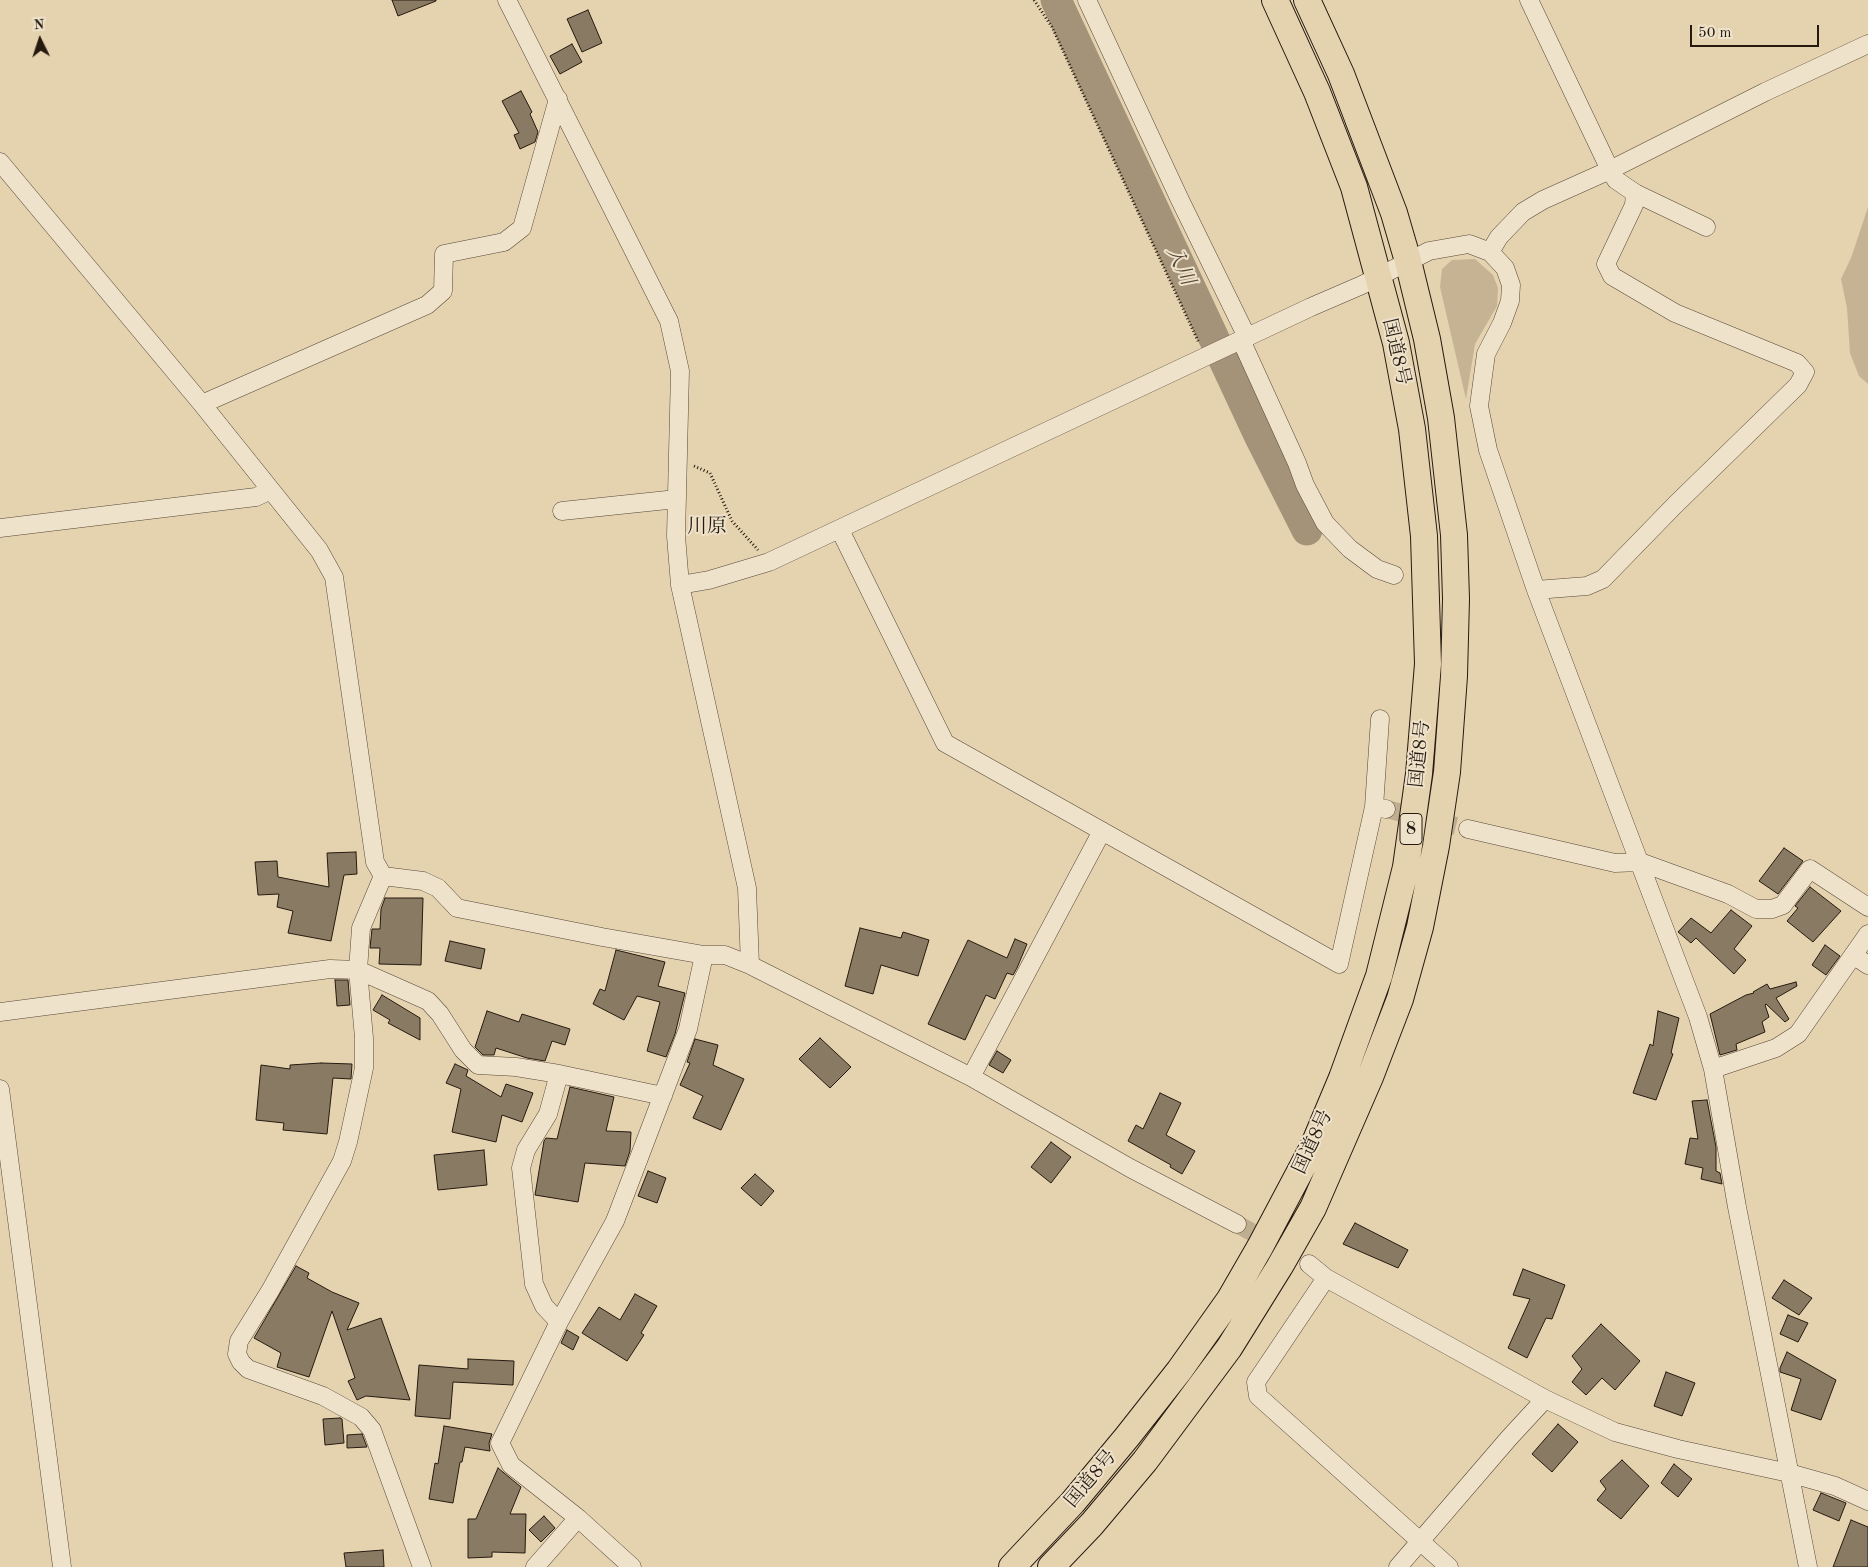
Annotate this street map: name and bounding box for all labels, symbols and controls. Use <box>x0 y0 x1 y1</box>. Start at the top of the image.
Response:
north arrow <box>15 15 65 65</box>
scale bar <box>1693 15 1822 47</box>
text: N <box>33 18 45 32</box>
text: 50 m <box>1698 26 1732 41</box>
water label: 入川 <box>1161 243 1199 289</box>
street label: 国道8号 <box>1377 316 1415 388</box>
district label: 川原 <box>687 515 727 539</box>
street label: 国道8号 <box>1405 719 1435 789</box>
road number: 8 <box>1400 814 1422 844</box>
street label: 国道8号 <box>1288 1106 1338 1178</box>
street label: 国道8号 <box>1060 1446 1122 1512</box>

